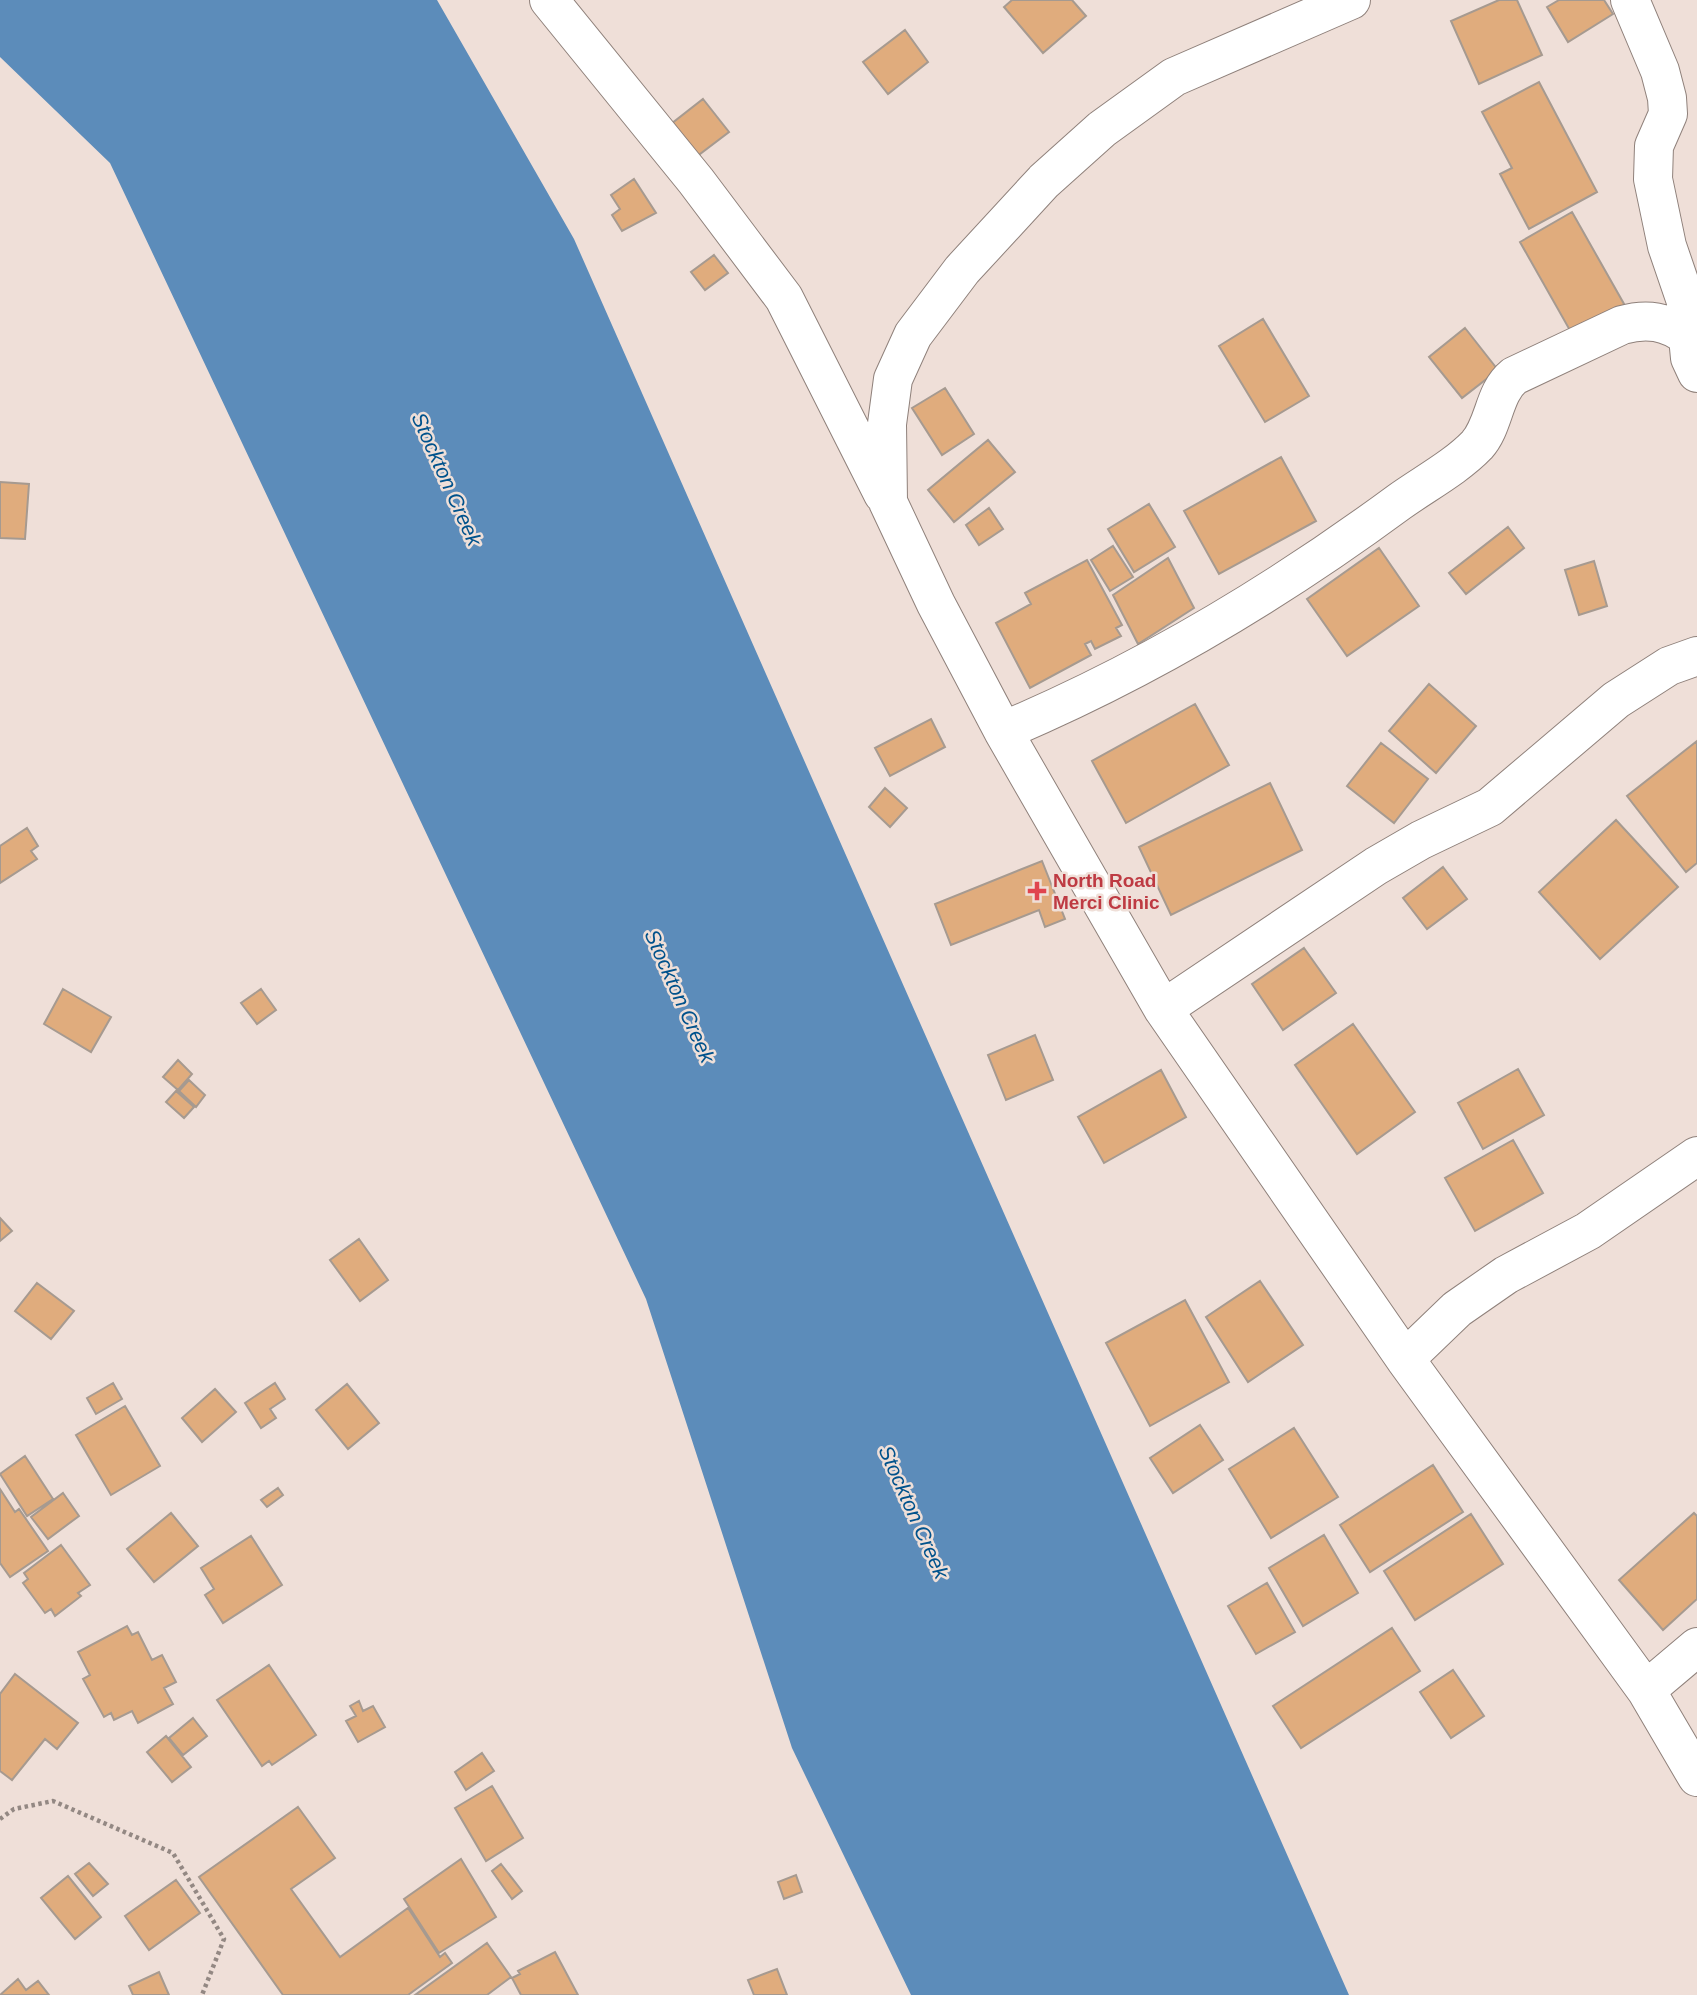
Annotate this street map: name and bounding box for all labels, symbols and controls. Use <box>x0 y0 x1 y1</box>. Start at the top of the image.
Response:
water label: Stockton Creek <box>407 409 487 551</box>
place label: North Road Merci Clinic <box>1053 870 1160 913</box>
marker: North Road Merci Clinic <box>1027 881 1047 901</box>
water label: Stockton Creek <box>640 926 720 1068</box>
water label: Stockton Creek <box>874 1442 954 1584</box>

